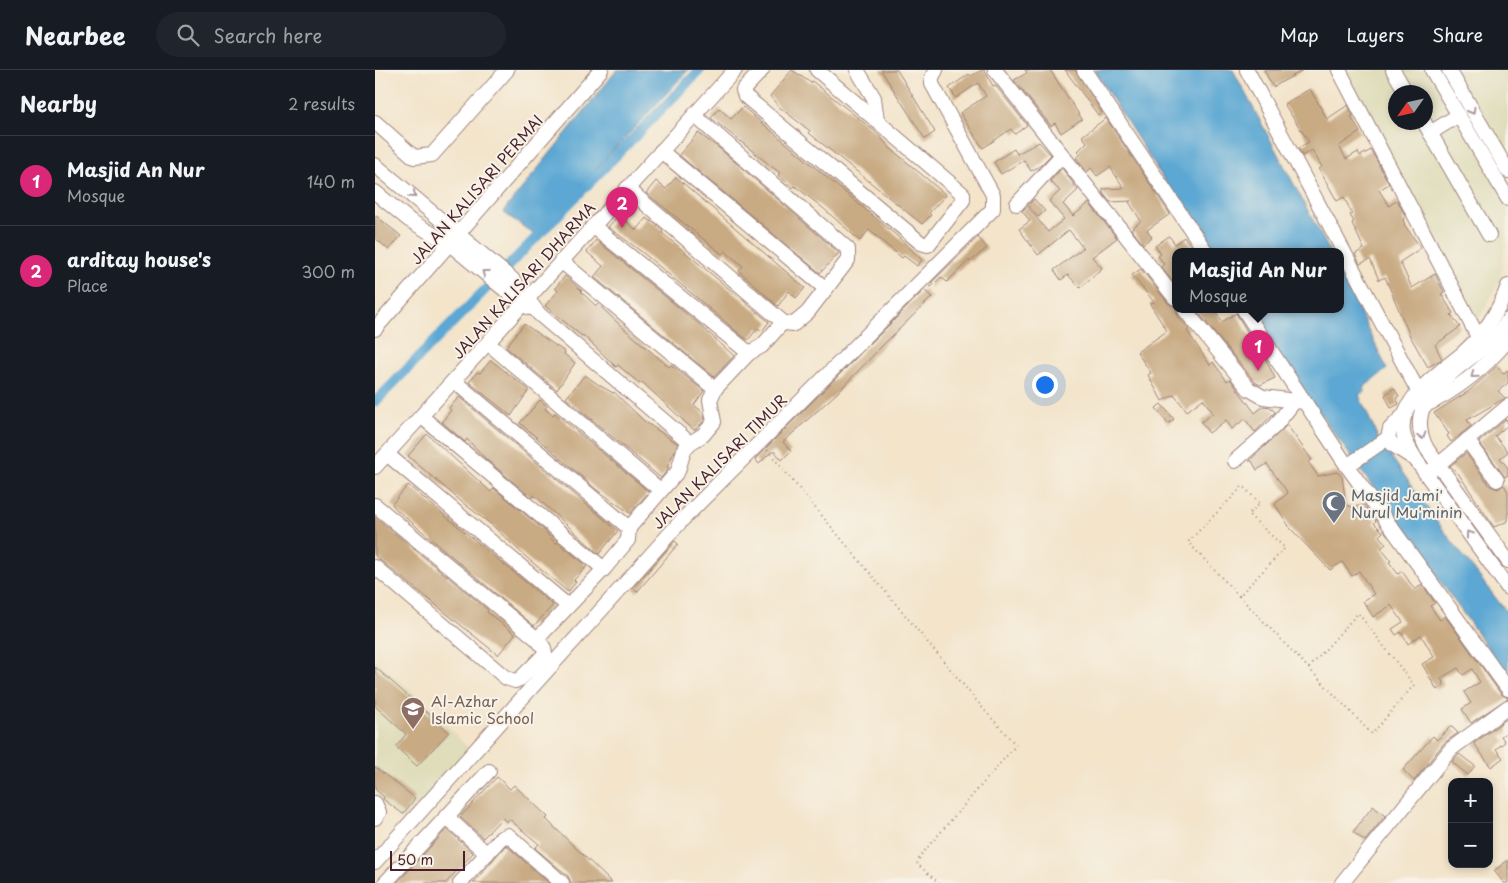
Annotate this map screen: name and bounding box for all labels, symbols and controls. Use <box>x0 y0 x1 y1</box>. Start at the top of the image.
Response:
search box <box>156 12 506 57</box>
text: Nearbee <box>25 17 126 53</box>
icon: search <box>174 21 202 49</box>
text: Search here <box>214 21 322 49</box>
text: Map <box>1280 21 1319 48</box>
text: Layers <box>1347 21 1404 48</box>
text: Share <box>1432 21 1483 48</box>
north arrow <box>1388 85 1433 130</box>
text: Nearby <box>20 87 97 119</box>
text: 2 results <box>288 91 355 115</box>
one-way arrow <box>1466 106 1476 115</box>
street label: JALAN KALISARI PERMAI <box>404 109 548 269</box>
text: Masjid An Nur <box>67 155 205 183</box>
text: 1 <box>32 169 40 193</box>
text: 140 m <box>307 169 355 193</box>
text: Mosque <box>67 183 125 207</box>
pin: 2 <box>606 187 638 228</box>
one-way arrow <box>407 190 416 198</box>
street label: JALAN KALISARI DHARMA <box>446 196 600 364</box>
text: arditay house's <box>67 245 211 273</box>
popup <box>1172 248 1344 313</box>
text: Masjid An Nur <box>1189 255 1327 283</box>
text: 2 <box>30 259 42 283</box>
text: 300 m <box>301 259 355 283</box>
one-way arrow <box>482 270 491 278</box>
text: Place <box>67 273 108 297</box>
text: Mosque <box>1189 283 1247 307</box>
pin: 1 <box>1242 330 1274 371</box>
one-way arrow <box>1471 369 1480 377</box>
your location <box>1032 372 1058 398</box>
street label: JALAN KALISARI TIMUR <box>646 388 792 534</box>
one-way arrow <box>1416 432 1426 440</box>
place label: Masjid Jami' Nurul Mu'minin <box>1351 483 1463 523</box>
mosque icon: Masjid Jami' Nurul Mu'minin <box>1321 490 1347 524</box>
one-way arrow <box>1466 530 1475 540</box>
place label: Al-Azhar Islamic School <box>431 689 534 729</box>
school or university icon: Al-Azhar Islamic School <box>400 696 426 730</box>
map controls <box>1448 778 1493 868</box>
button: + <box>1448 778 1493 823</box>
button: − <box>1448 823 1493 868</box>
scale bar <box>390 848 465 871</box>
text: 50 m <box>397 849 433 870</box>

